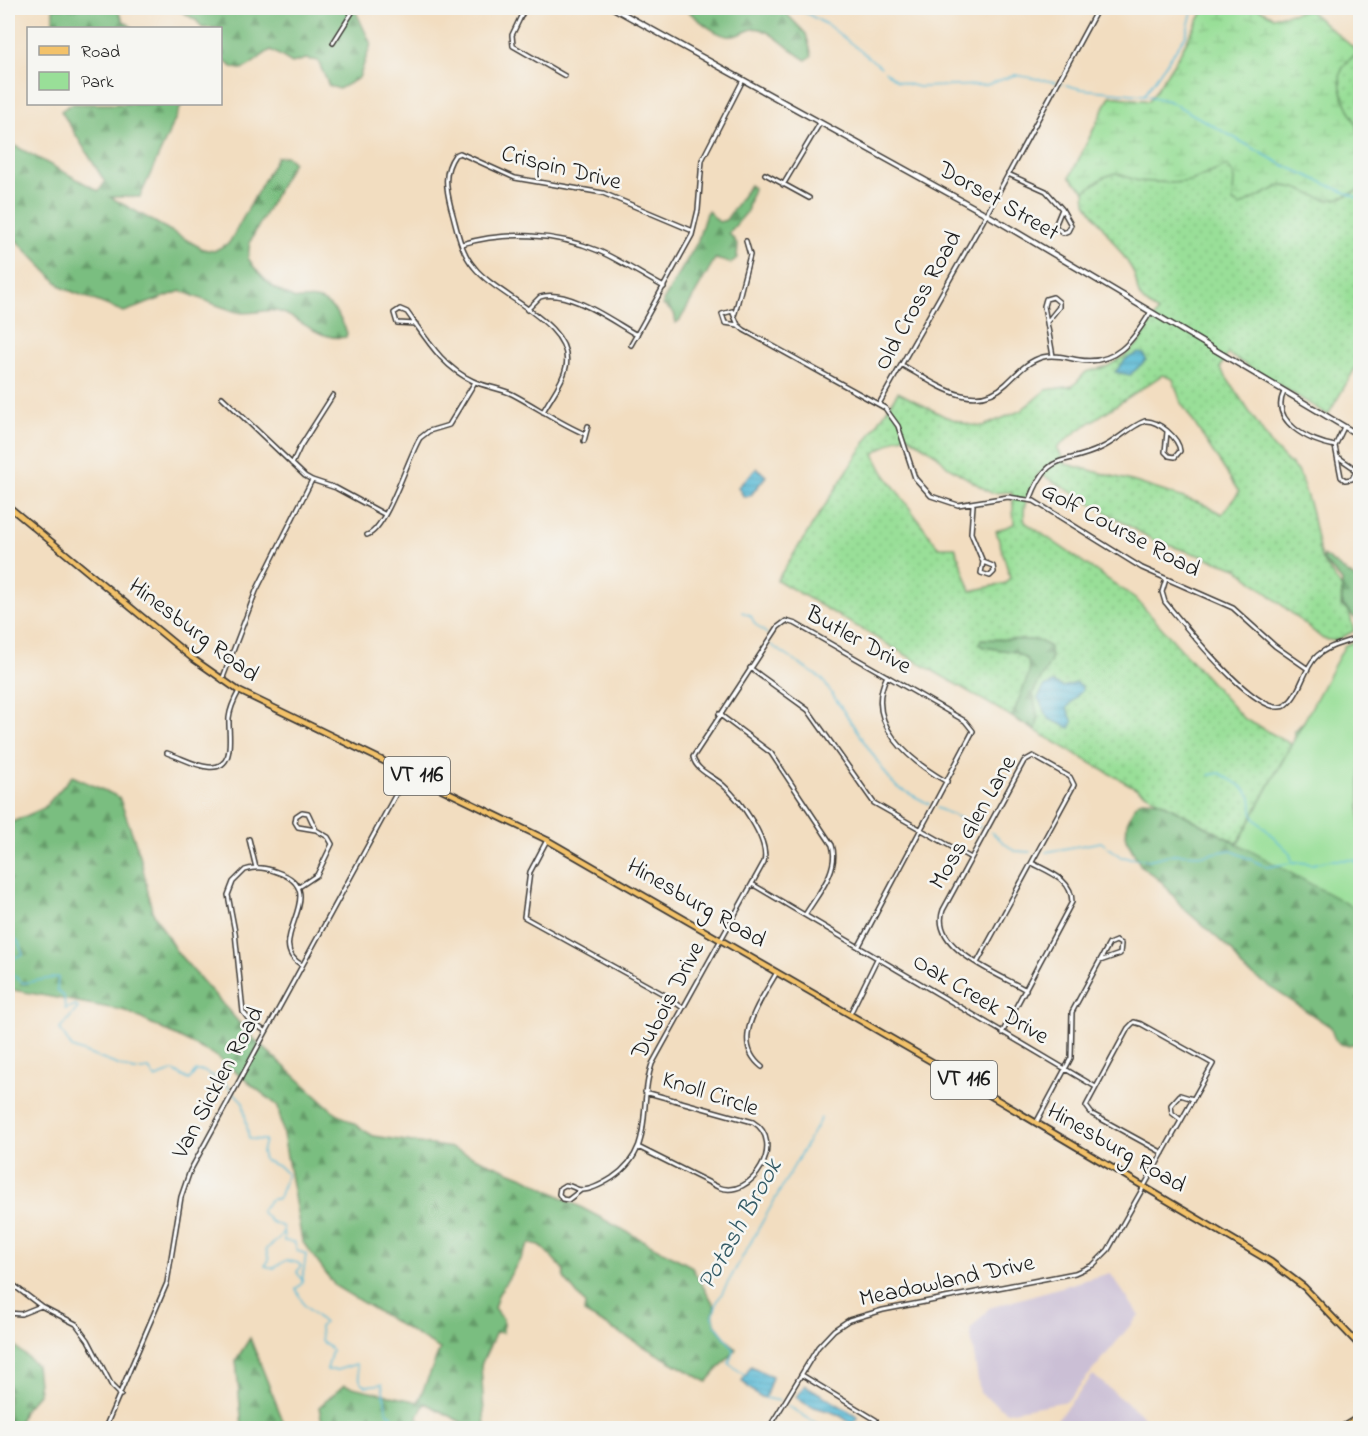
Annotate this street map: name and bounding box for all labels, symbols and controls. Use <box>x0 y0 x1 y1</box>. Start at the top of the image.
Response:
legend <box>27 27 222 105</box>
text: Road <box>81 40 120 66</box>
text: Park <box>81 70 114 96</box>
street label: Crispin Drive <box>497 137 625 201</box>
street label: Dorset Street <box>930 153 1065 251</box>
street label: Old Cross Road <box>866 224 972 377</box>
street label: Golf Course Road <box>1034 474 1206 588</box>
street label: Hinesburg Road <box>120 570 266 692</box>
street label: Butler Drive <box>798 597 918 685</box>
street label: Moss Glen Lane <box>921 749 1027 897</box>
road number: VT 116 <box>384 757 450 795</box>
street label: Hinesburg Road <box>620 850 773 958</box>
street label: Dubois Drive <box>623 936 715 1067</box>
street label: Oak Creek Drive <box>905 945 1055 1055</box>
street label: Van Sicklen Road <box>164 1000 274 1166</box>
road number: VT 116 <box>931 1061 997 1099</box>
street label: Knoll Circle <box>657 1063 763 1127</box>
street label: Hinesburg Road <box>1040 1095 1193 1203</box>
water label: Potash Brook <box>689 1151 794 1298</box>
street label: Meadowland Drive <box>856 1246 1038 1318</box>

